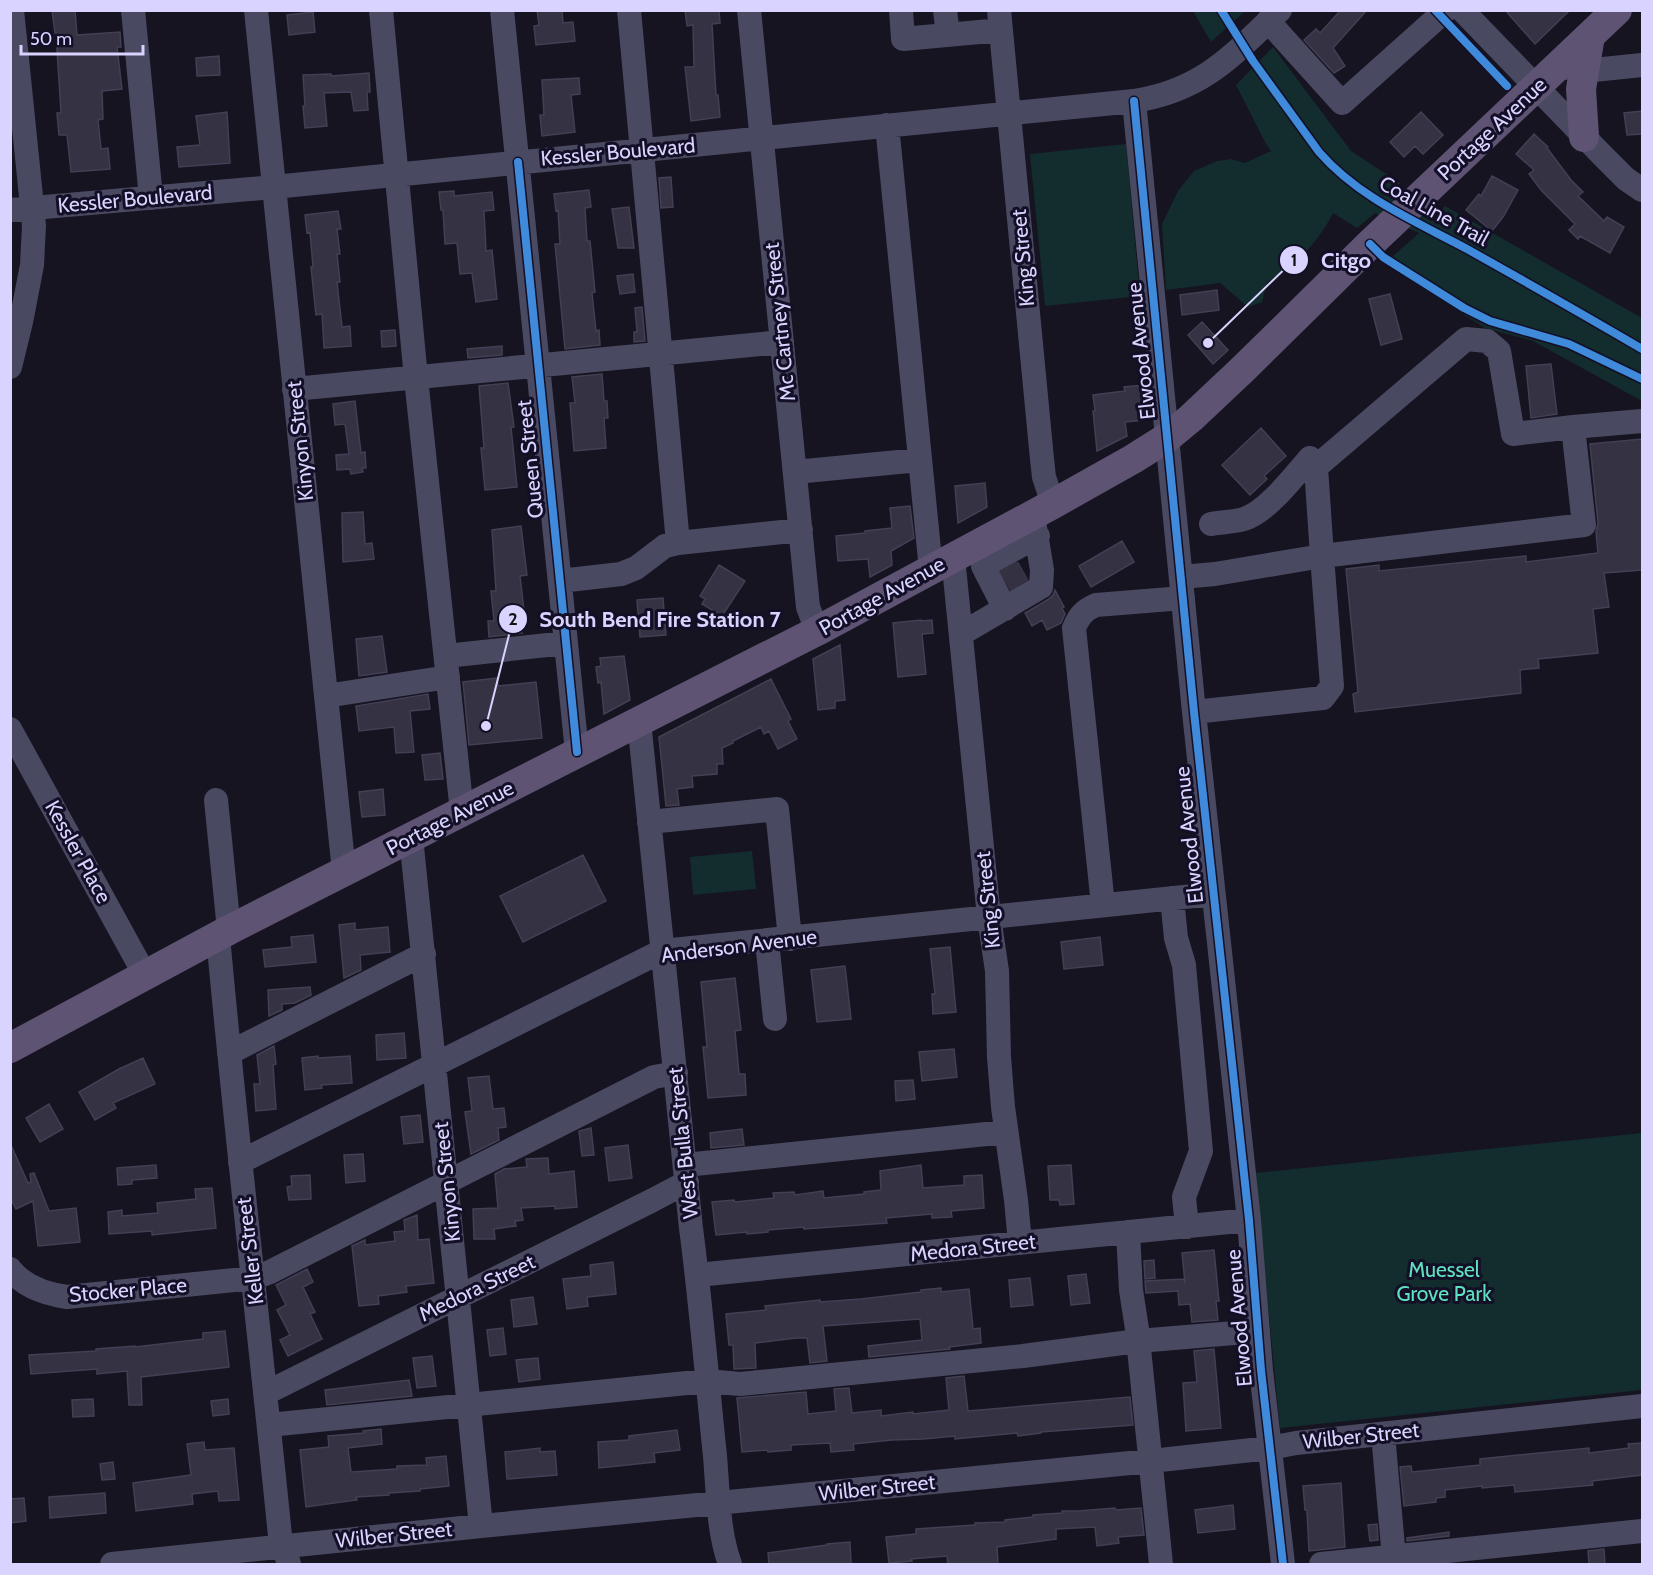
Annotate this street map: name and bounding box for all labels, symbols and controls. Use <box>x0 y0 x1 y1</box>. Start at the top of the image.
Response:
scale bar <box>21 18 142 56</box>
text: 50 m <box>30 28 72 50</box>
street label: Portage Avenue <box>1432 72 1551 185</box>
street label: Kessler Boulevard <box>540 132 696 171</box>
street label: Coal Line Trail <box>1375 170 1493 251</box>
street label: Kessler Boulevard <box>57 179 213 218</box>
street label: King Street <box>1006 208 1039 308</box>
callout: Citgo <box>1279 240 1383 280</box>
street label: Mc Cartney Street <box>759 241 800 403</box>
text: Citgo <box>1321 247 1371 274</box>
text: 1 <box>1291 249 1297 271</box>
street label: Elwood Avenue <box>1121 281 1160 421</box>
street label: Kinyon Street <box>281 380 318 502</box>
street label: Queen Street <box>511 399 548 520</box>
street label: Portage Avenue <box>815 551 949 640</box>
callout: South Bend Fire Station 7 <box>498 599 793 639</box>
text: South Bend Fire Station 7 <box>539 606 781 633</box>
text: 2 <box>508 608 518 630</box>
street label: Elwood Avenue <box>1169 765 1208 905</box>
street label: Portage Avenue <box>382 775 518 860</box>
street label: Kessler Place <box>40 796 117 908</box>
street label: King Street <box>970 850 1005 950</box>
street label: Anderson Avenue <box>659 923 819 967</box>
street label: West Bulla Street <box>662 1066 703 1220</box>
street label: Kinyon Street <box>428 1121 465 1243</box>
street label: Keller Street <box>231 1196 268 1306</box>
street label: Medora Street <box>909 1228 1037 1267</box>
street label: Elwood Avenue <box>1220 1248 1257 1388</box>
street label: Medora Street <box>415 1249 539 1326</box>
park label: Muessel Grove Park <box>1396 1257 1492 1306</box>
street label: Stocker Place <box>68 1272 188 1307</box>
street label: Wilber Street <box>1302 1417 1420 1454</box>
street label: Wilber Street <box>818 1469 936 1506</box>
street label: Wilber Street <box>335 1516 453 1553</box>

